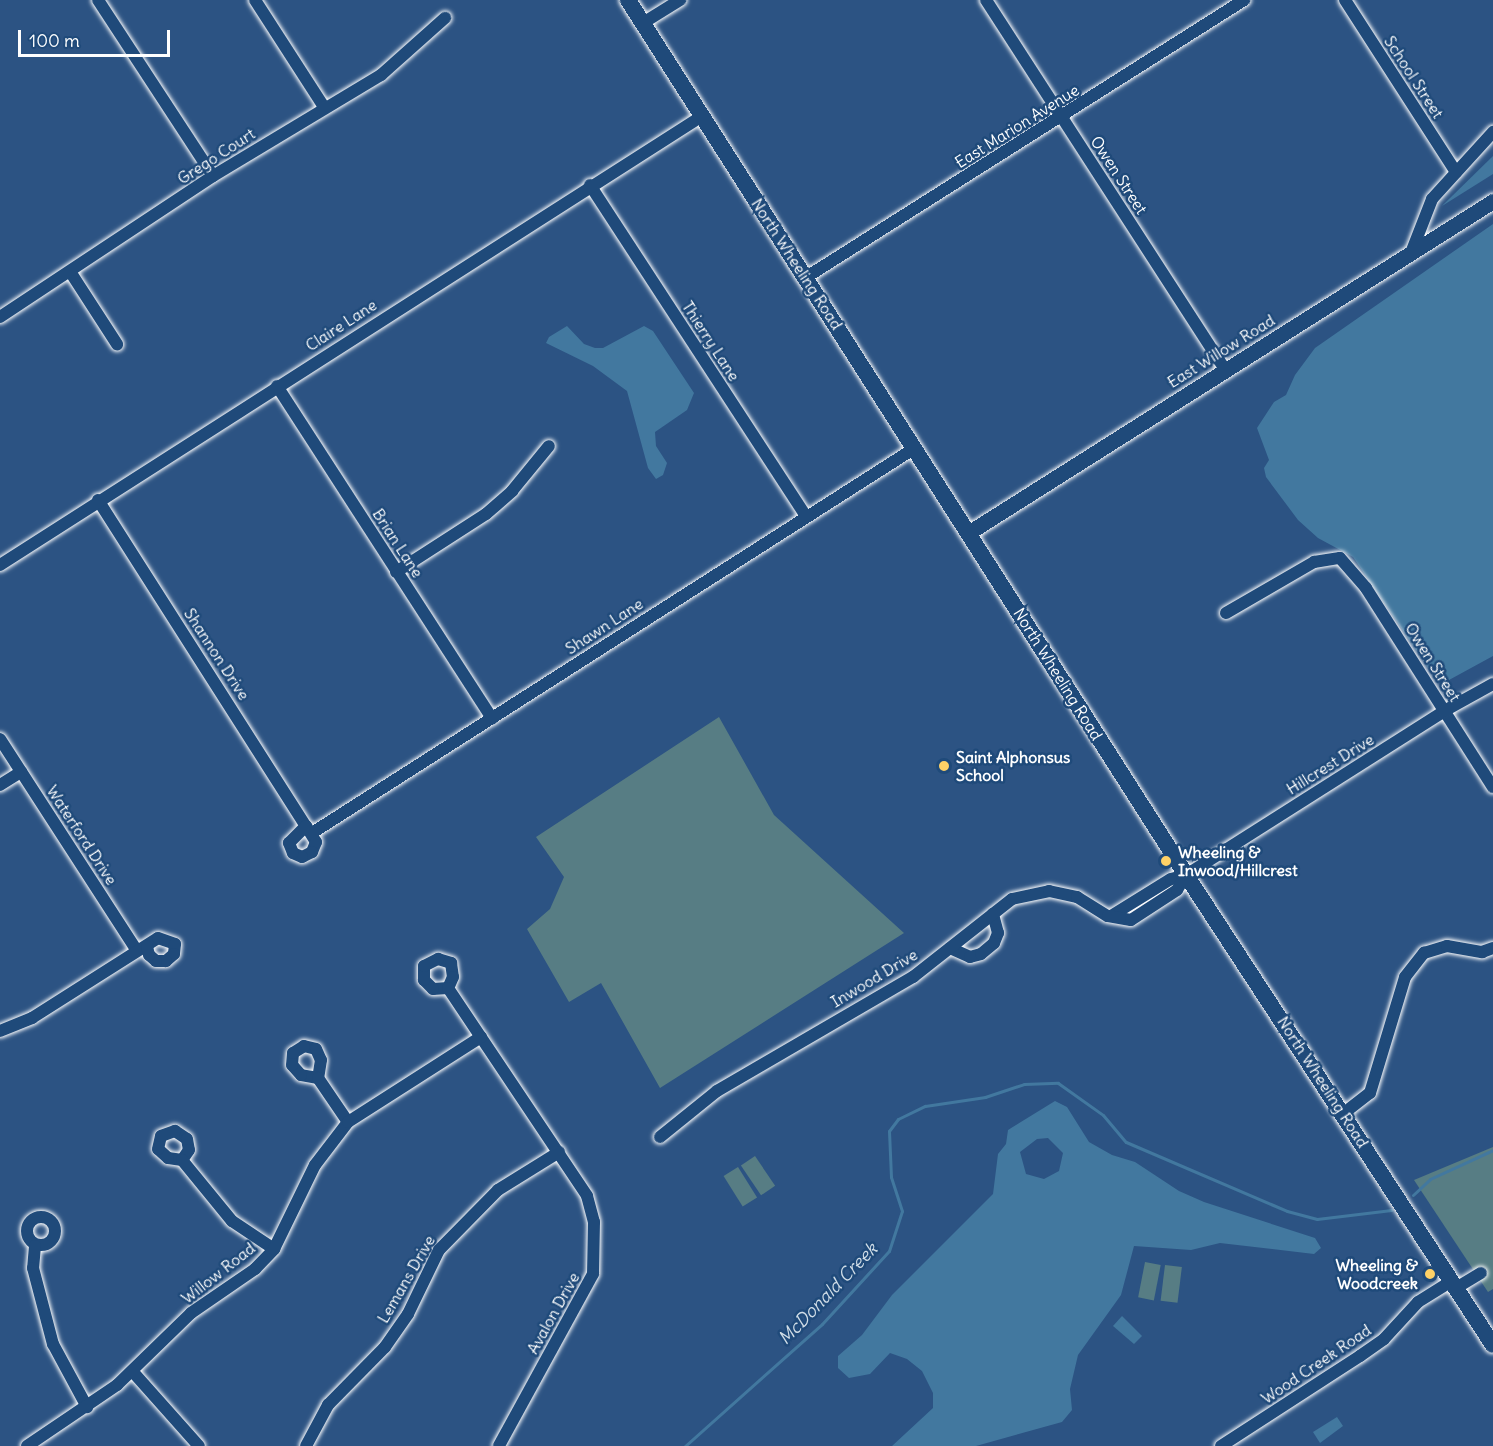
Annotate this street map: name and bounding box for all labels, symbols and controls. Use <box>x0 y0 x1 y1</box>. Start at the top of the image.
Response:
scale bar <box>21 18 172 56</box>
text: 100 m <box>29 29 80 52</box>
street label: School Street <box>1380 32 1448 122</box>
street label: East Marion Avenue <box>951 80 1083 172</box>
street label: Grego Court <box>174 124 258 188</box>
street label: Owen Street <box>1087 132 1151 218</box>
street label: North Wheeling Road <box>747 195 847 333</box>
street label: Claire Lane <box>302 295 380 355</box>
street label: Thierry Lane <box>678 297 744 385</box>
street label: East Willow Road <box>1164 310 1278 392</box>
street label: Brian Lane <box>369 505 427 581</box>
street label: Shawn Lane <box>562 594 646 658</box>
street label: Shannon Drive <box>180 604 254 704</box>
street label: North Wheeling Road <box>1009 604 1107 744</box>
street label: Owen Street <box>1401 619 1465 705</box>
street label: Hillcrest Drive <box>1283 730 1377 798</box>
place label: Saint Alphonsus School <box>956 747 1070 785</box>
marker: Saint Alphonsus School <box>937 759 951 773</box>
street label: Waterford Drive <box>43 782 121 888</box>
place label: Wheeling & Inwood/Hillcrest <box>1178 842 1298 880</box>
marker: Wheeling & Inwood/Hillcrest <box>1159 854 1173 868</box>
street label: Inwood Drive <box>827 945 921 1011</box>
street label: North Wheeling Road <box>1273 1013 1373 1151</box>
street label: Lemans Drive <box>373 1232 439 1326</box>
street label: Willow Road <box>177 1238 259 1308</box>
water label: McDonald Creek <box>774 1239 882 1349</box>
place label: Wheeling & Woodcreek <box>1336 1255 1418 1293</box>
marker: Wheeling & Woodcreek <box>1423 1267 1437 1281</box>
street label: Avalon Drive <box>523 1269 583 1357</box>
street label: Wood Creek Road <box>1257 1320 1375 1408</box>

